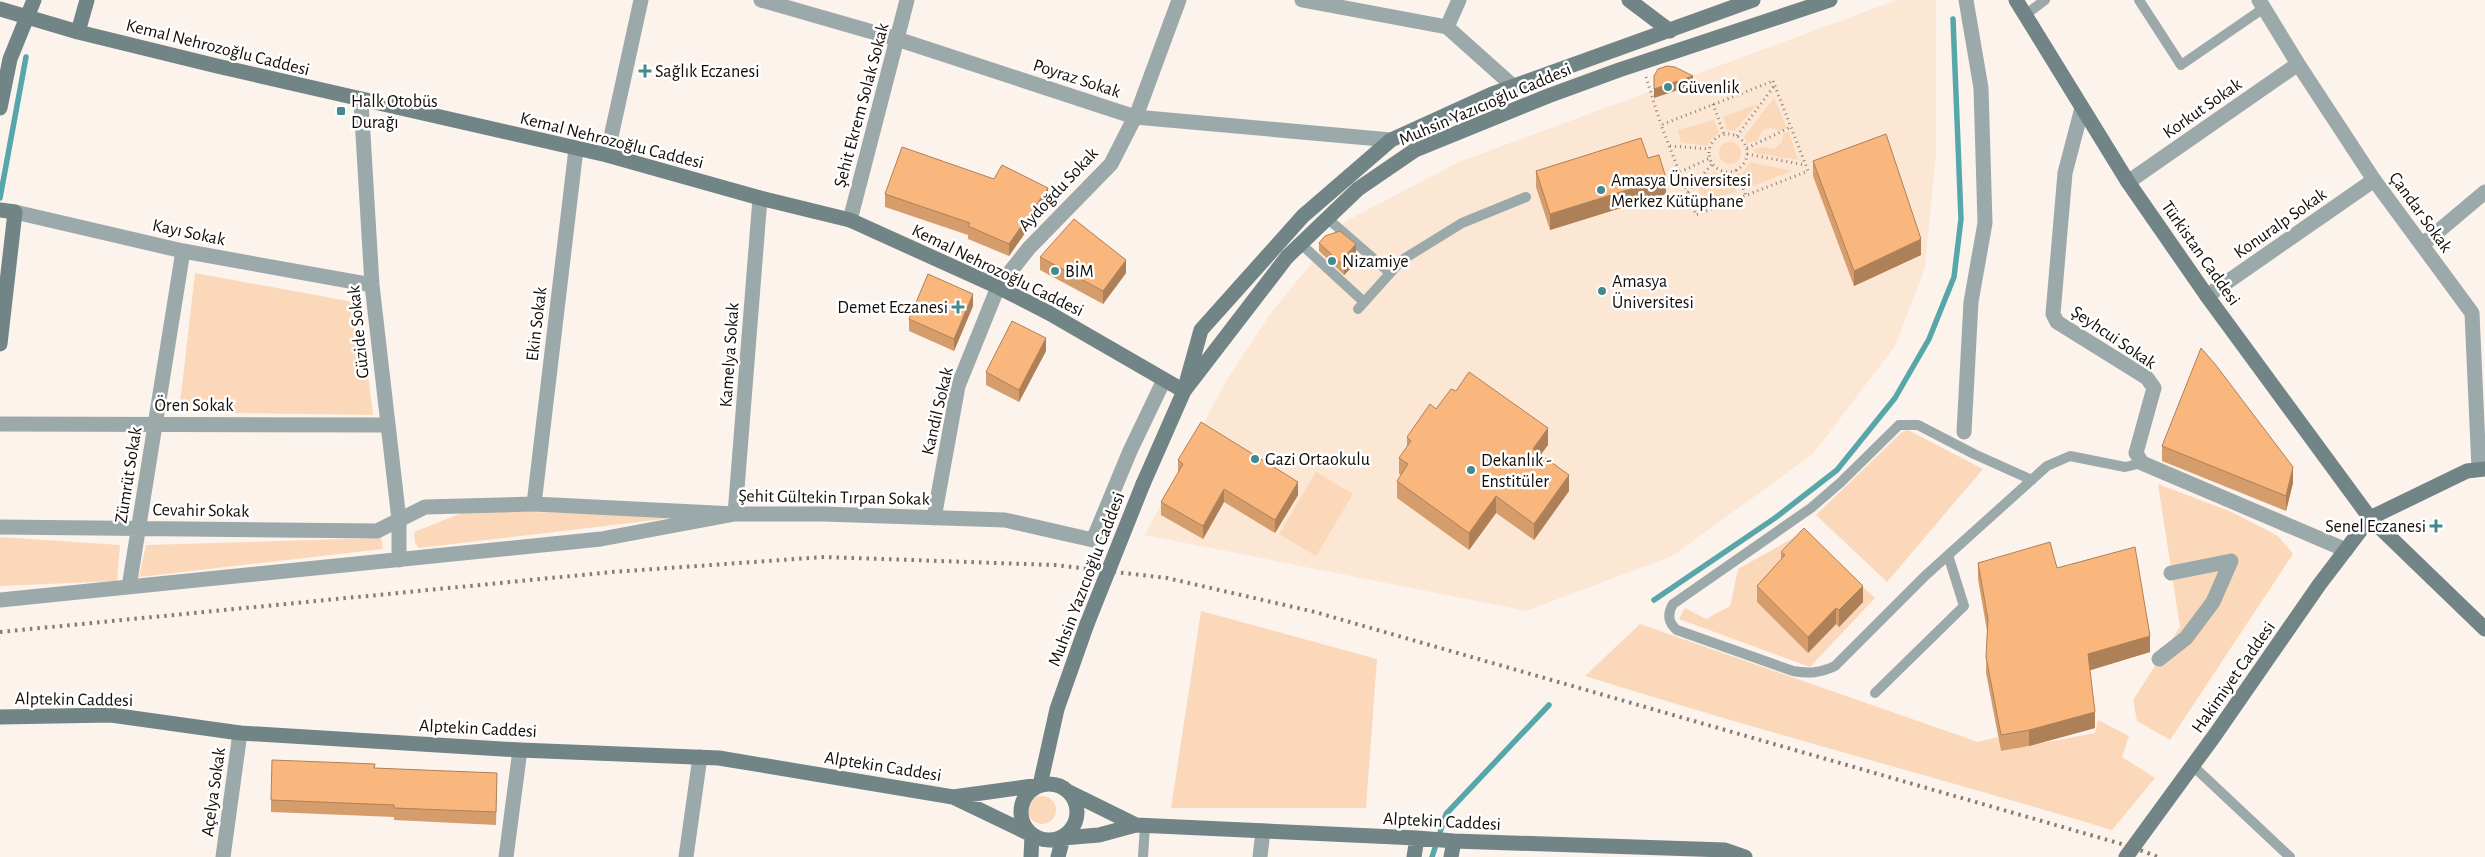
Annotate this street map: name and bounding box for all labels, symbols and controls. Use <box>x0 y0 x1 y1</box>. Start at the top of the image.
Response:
street label: Kemal Nehrozoğlu Caddesi <box>124 16 311 80</box>
street label: Şehit Ekrem Solak Sokak <box>831 20 893 189</box>
street label: Poyraz Sokak <box>1031 56 1123 102</box>
street label: Muhsin Yazıcıoğlu Caddesi <box>1397 60 1574 149</box>
place label: Sağlık Eczanesi <box>655 63 760 81</box>
marker: Sağlık Eczanesi <box>639 65 651 77</box>
street label: Korkut Sokak <box>2160 75 2246 142</box>
place label: Güvenlik <box>1678 79 1740 97</box>
marker: Güvenlik <box>1662 81 1674 93</box>
place label: Halk Otobüs Durağı <box>351 93 438 132</box>
marker: Halk Otobüs Durağı <box>335 105 347 117</box>
street label: Kemal Nehrozoğlu Caddesi <box>518 109 705 173</box>
street label: Aydoğdu Sokak <box>1016 144 1102 235</box>
street label: Çandar Sokak <box>2385 169 2456 257</box>
place label: Amasya Üniversitesi Merkez Kütüphane <box>1611 170 1751 211</box>
marker: Amasya Üniversitesi Merkez Kütüphane <box>1595 184 1607 196</box>
street label: Konuralp Sokak <box>2231 185 2331 262</box>
street label: Türkistan Caddesi <box>2157 198 2243 309</box>
street label: Kayı Sokak <box>151 216 228 250</box>
street label: Kemal Nehrozoğlu Caddesi <box>909 221 1086 320</box>
place label: Nizamiye <box>1342 253 1409 271</box>
marker: Nizamiye <box>1326 255 1338 267</box>
place label: BİM <box>1065 261 1094 281</box>
marker: BİM <box>1049 265 1061 277</box>
place label: Amasya Üniversitesi <box>1612 273 1694 312</box>
street label: Güzide Sokak <box>345 284 373 379</box>
street label: Ekin Sokak <box>524 285 551 362</box>
marker: Amasya Üniversitesi <box>1596 285 1608 297</box>
place label: Demet Eczanesi <box>837 299 948 317</box>
street label: Kamelya Sokak <box>717 301 743 408</box>
marker: Demet Eczanesi <box>952 301 964 313</box>
street label: Şeyhcui Sokak <box>2068 303 2160 373</box>
street label: Kandil Sokak <box>919 365 957 457</box>
street label: Ören Sokak <box>154 395 234 415</box>
street label: Zümrüt Sokak <box>112 425 146 525</box>
place label: Gazi Ortaokulu <box>1265 451 1370 469</box>
place label: Dekanlık - Enstitüler <box>1481 452 1552 491</box>
marker: Gazi Ortaokulu <box>1249 453 1261 465</box>
marker: Dekanlık - Enstitüler <box>1465 464 1477 476</box>
street label: Şehit Gültekin Tırpan Sokak <box>738 487 931 509</box>
street label: Muhsin Yazıcıoğlu Caddesi <box>1045 490 1129 669</box>
street label: Cevahir Sokak <box>152 501 250 521</box>
place label: Senel Eczanesi <box>2325 518 2426 536</box>
marker: Senel Eczanesi <box>2430 520 2442 532</box>
street label: Hakimiyet Caddesi <box>2189 618 2279 737</box>
street label: Alptekin Caddesi <box>15 690 133 710</box>
street label: Alptekin Caddesi <box>418 717 537 741</box>
street label: Açelya Sokak <box>199 746 229 838</box>
street label: Alptekin Caddesi <box>823 749 943 785</box>
street label: Alptekin Caddesi <box>1382 810 1501 834</box>

